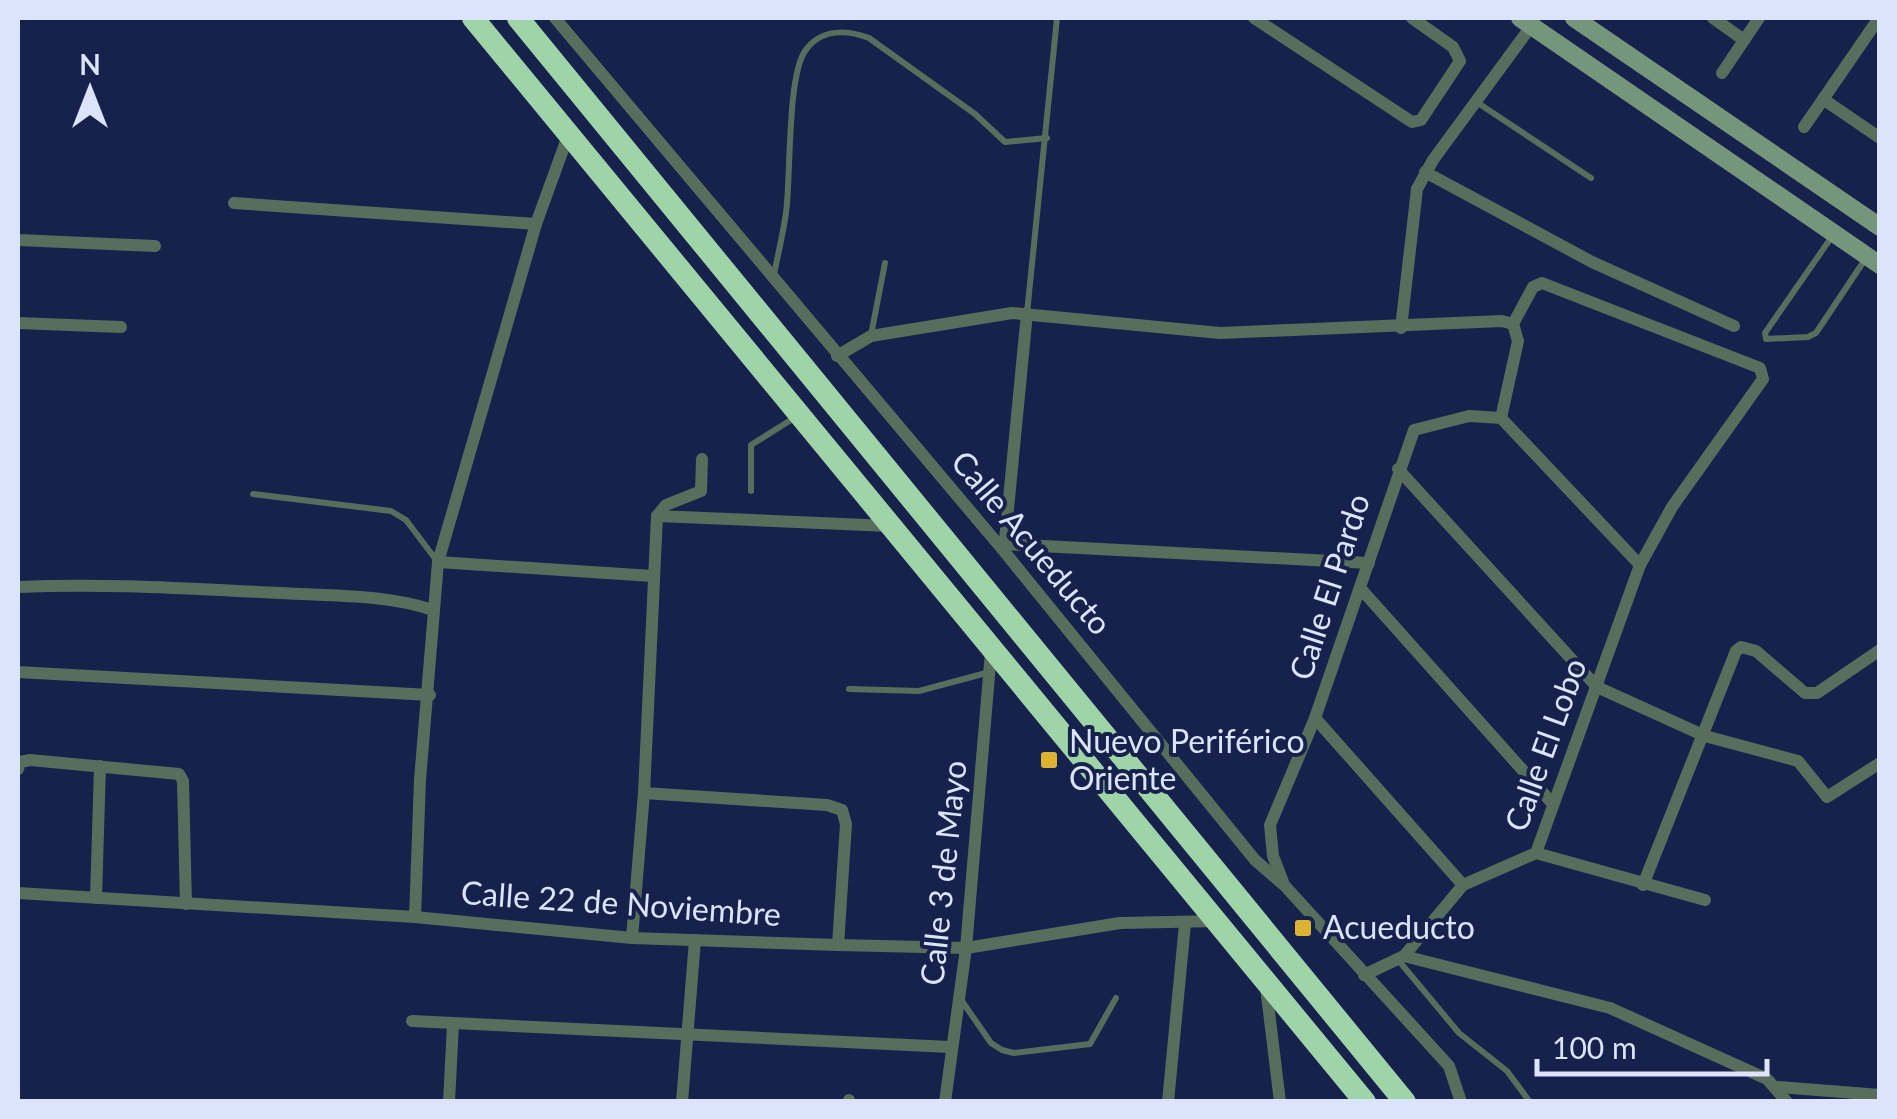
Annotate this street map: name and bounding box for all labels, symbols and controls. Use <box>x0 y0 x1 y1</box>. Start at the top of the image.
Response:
north arrow <box>40 40 140 140</box>
text: N <box>79 47 101 81</box>
street label: Calle Acueducto <box>944 442 1120 642</box>
street label: Calle El Pardo <box>1280 489 1377 684</box>
street label: Calle El Lobo <box>1495 653 1594 836</box>
place label: Nuevo Periférico Oriente <box>1069 721 1305 797</box>
marker: Nuevo Periférico Oriente <box>1038 749 1060 771</box>
street label: Calle 3 de Mayo <box>911 758 974 987</box>
street label: Calle 22 de Noviembre <box>460 872 782 933</box>
place label: Acueducto <box>1323 907 1475 946</box>
marker: Acueducto <box>1292 917 1314 939</box>
scale bar <box>1537 1014 1767 1076</box>
text: 100 m <box>1552 1029 1637 1065</box>

